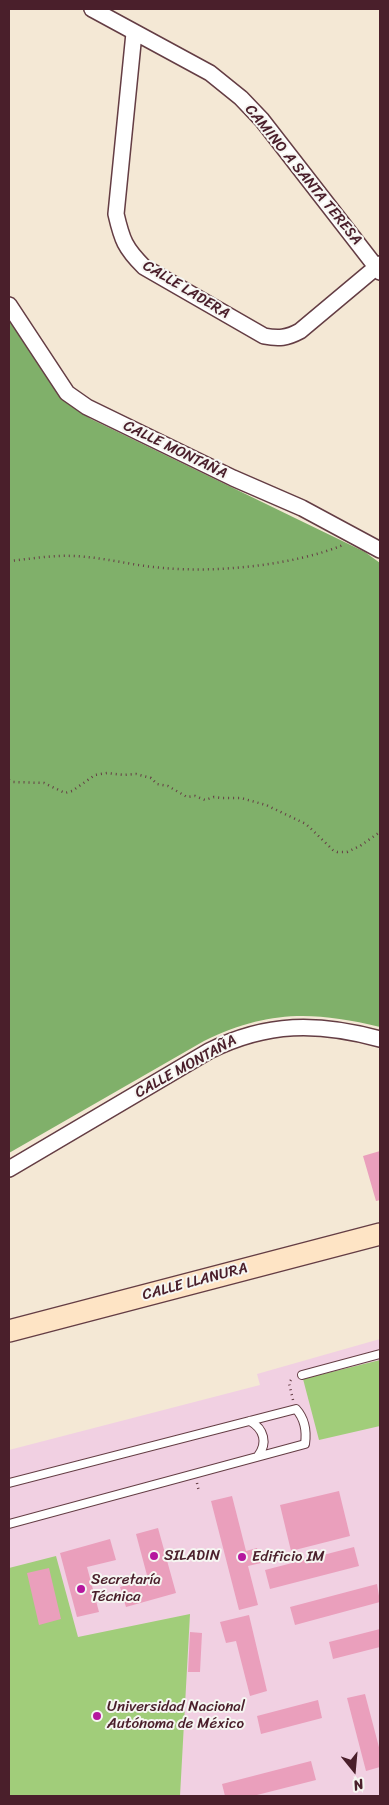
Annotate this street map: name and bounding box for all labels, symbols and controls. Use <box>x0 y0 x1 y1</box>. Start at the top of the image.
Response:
street label: CAMINO A SANTA TERESA <box>241 101 365 249</box>
street label: CALLE LADERA <box>139 257 233 323</box>
street label: CALLE MONTAÑA <box>120 417 230 483</box>
street label: CALLE MONTAÑA <box>132 1032 240 1102</box>
street label: CALLE LLANURA <box>140 1259 250 1305</box>
place label: SILADIN <box>164 1547 220 1565</box>
place label: Edificio IM <box>252 1548 325 1566</box>
marker: SILADIN <box>148 1550 160 1562</box>
marker: Edificio IM <box>236 1551 248 1563</box>
place label: Secretaría Técnica <box>91 1571 161 1606</box>
marker: Secretaría Técnica <box>75 1583 87 1595</box>
place label: Universidad Nacional Autónoma de México <box>107 1698 245 1733</box>
marker: Universidad Nacional Autónoma de México <box>91 1710 103 1722</box>
north arrow <box>329 1745 379 1795</box>
text: N <box>350 1771 367 1798</box>

